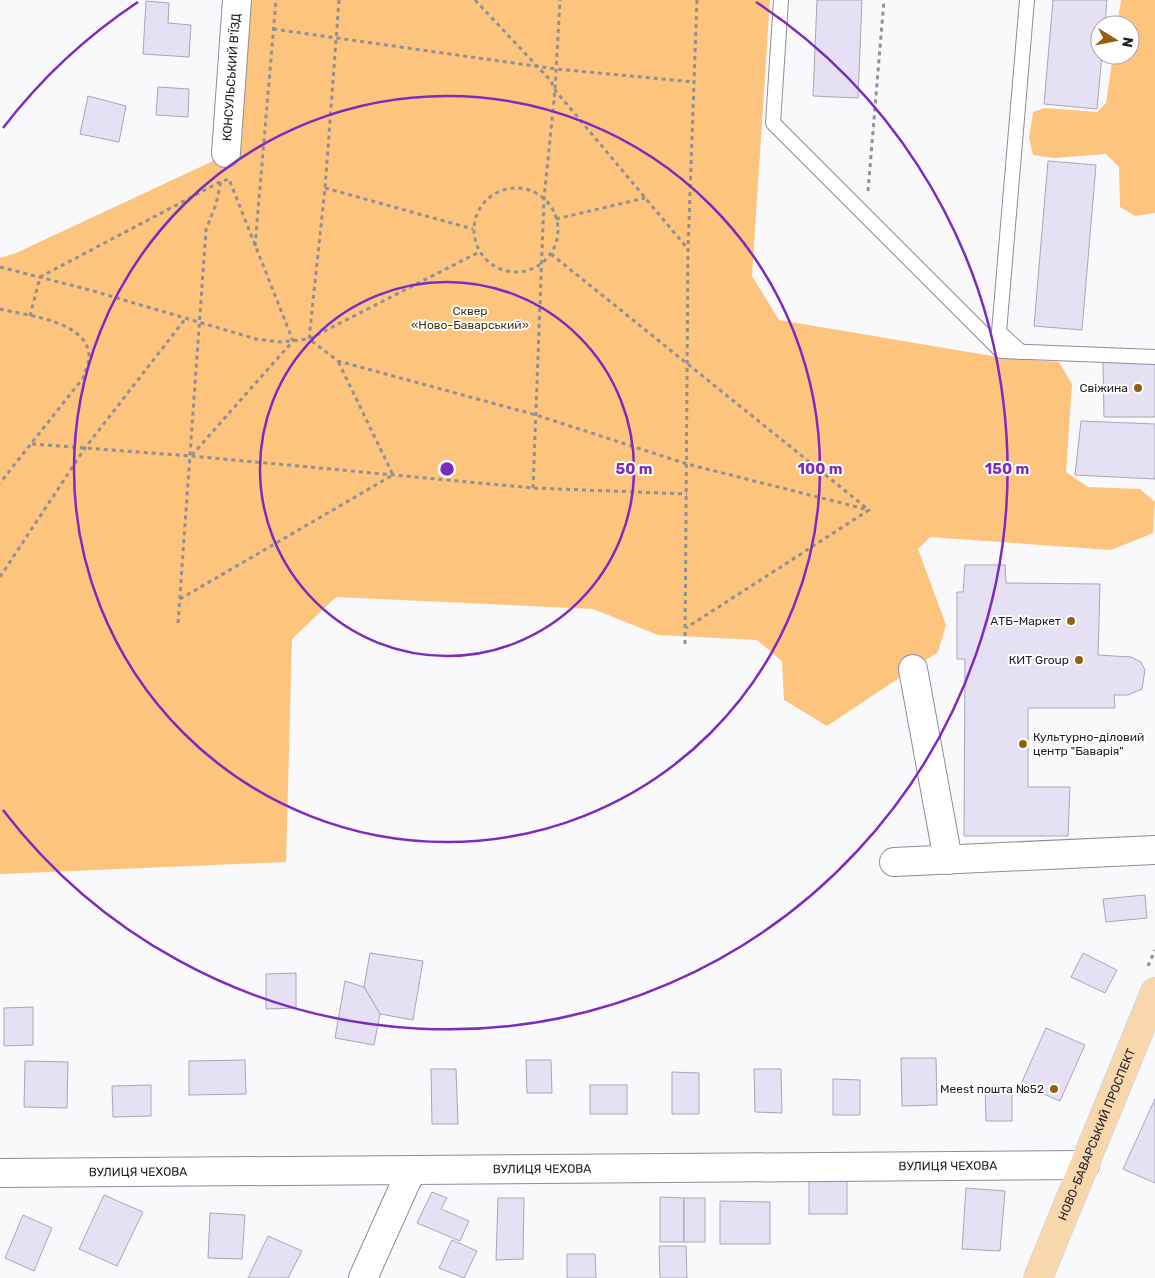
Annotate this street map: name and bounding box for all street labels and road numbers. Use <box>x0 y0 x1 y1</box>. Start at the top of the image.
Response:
street label: КОНСУЛЬСЬКИЙ В'ЇЗД <box>220 12 243 142</box>
street label: НОВО-БАВАРСЬКИЙ ПРОСПЕКТ <box>1055 1046 1138 1223</box>
street label: ВУЛИЦЯ ЧЕХОВА <box>899 1159 997 1173</box>
street label: ВУЛИЦЯ ЧЕХОВА <box>493 1162 591 1176</box>
street label: ВУЛИЦЯ ЧЕХОВА <box>89 1165 187 1179</box>

